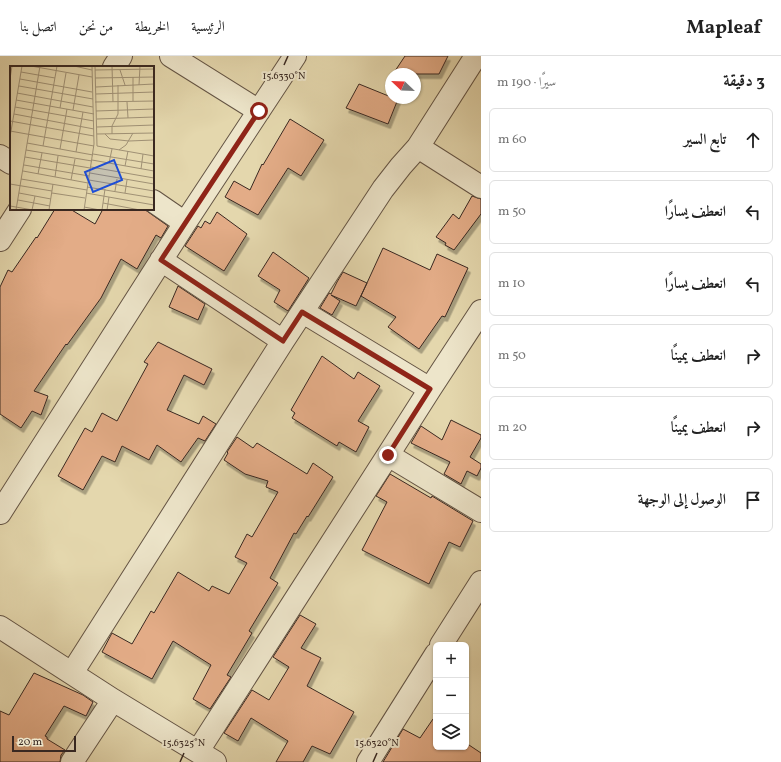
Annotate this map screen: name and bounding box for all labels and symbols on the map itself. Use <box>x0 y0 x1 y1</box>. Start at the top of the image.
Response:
inset map <box>10 66 154 210</box>
north arrow <box>385 68 421 104</box>
text: 15.6330°N <box>263 69 306 83</box>
route start <box>250 102 268 120</box>
route end <box>379 446 397 464</box>
scale bar <box>12 734 76 753</box>
text: 15.6325°N <box>163 736 206 750</box>
text: 15.6320°N <box>355 736 399 750</box>

